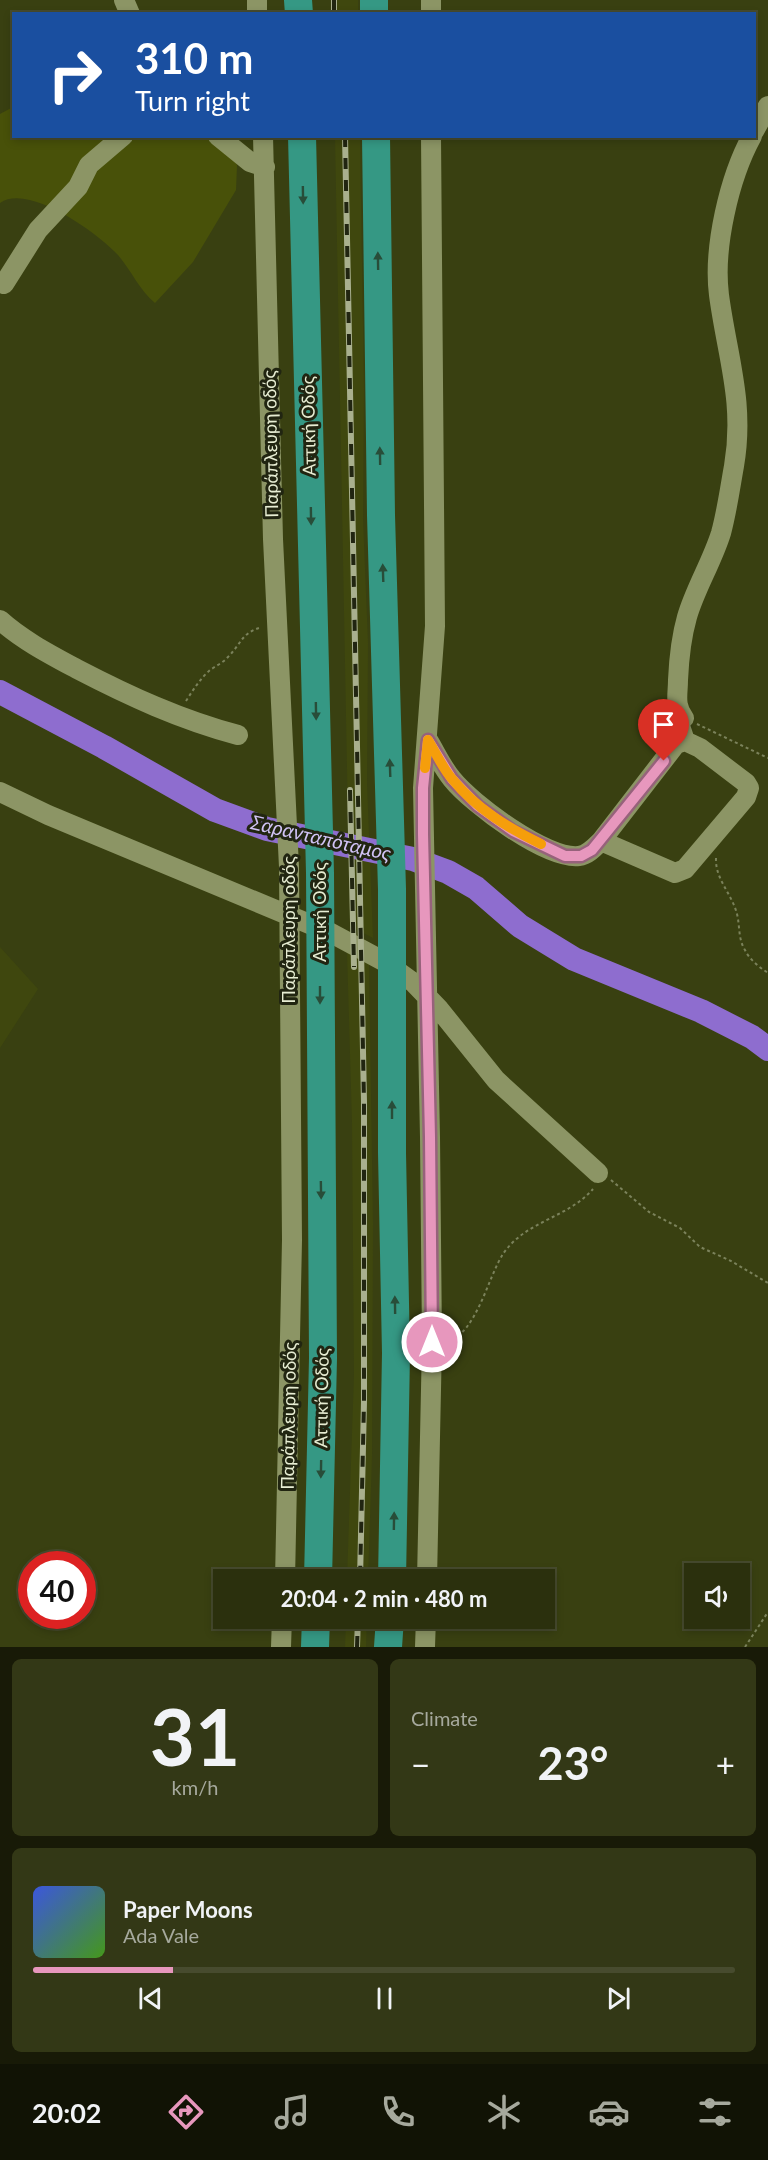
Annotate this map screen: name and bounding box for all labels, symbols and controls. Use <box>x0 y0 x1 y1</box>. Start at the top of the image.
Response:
text: 310 m <box>135 33 253 83</box>
icon: right <box>36 36 114 114</box>
text: Turn right <box>135 84 250 117</box>
one-way arrow <box>298 185 308 204</box>
one-way arrow <box>373 252 382 271</box>
street label: Παράπλευρη οδός <box>258 369 282 518</box>
street label: Αττική Οδός <box>296 375 320 476</box>
one-way arrow <box>376 447 385 466</box>
one-way arrow <box>306 506 316 525</box>
one-way arrow <box>379 564 388 583</box>
pin <box>638 699 689 761</box>
one-way arrow <box>311 701 321 720</box>
icon: arrive <box>647 708 680 741</box>
one-way arrow <box>385 759 394 778</box>
water label: Σαρανταπόταμος <box>248 809 394 865</box>
street label: Παράπλευρη οδός <box>277 856 299 1004</box>
street label: Αττική Οδός <box>308 861 330 962</box>
one-way arrow <box>315 985 325 1004</box>
one-way arrow <box>387 1101 397 1120</box>
one-way arrow <box>316 1180 326 1199</box>
one-way arrow <box>390 1296 400 1315</box>
position arrow <box>400 1310 464 1374</box>
street label: Παράπλευρη οδός <box>276 1341 300 1490</box>
street label: Αττική Οδός <box>309 1347 333 1448</box>
one-way arrow <box>316 1459 326 1478</box>
one-way arrow <box>389 1512 398 1531</box>
speed limit sign: 40 <box>18 1551 96 1629</box>
map controls <box>684 1563 750 1629</box>
button: sound <box>684 1563 750 1629</box>
text: 20:04 · 2 min · 480 m <box>281 1585 487 1612</box>
text: 31 <box>150 1689 240 1783</box>
text: Climate <box>411 1706 478 1730</box>
text: 23° <box>538 1736 608 1790</box>
text: − <box>411 1744 430 1784</box>
text: + <box>716 1744 735 1784</box>
text: km/h <box>172 1775 218 1799</box>
text: Paper Moons <box>123 1896 253 1923</box>
text: Ada Vale <box>123 1923 199 1947</box>
icon: previous <box>134 1982 167 2015</box>
icon: pause <box>368 1982 401 2015</box>
icon: next <box>602 1982 635 2015</box>
icon: directions <box>165 2091 207 2133</box>
icon: music <box>271 2091 313 2133</box>
icon: phone <box>377 2091 419 2133</box>
icon: climate <box>483 2091 525 2133</box>
icon: car <box>588 2091 630 2133</box>
icon: filters <box>694 2091 736 2133</box>
text: 20:02 <box>32 2096 101 2129</box>

